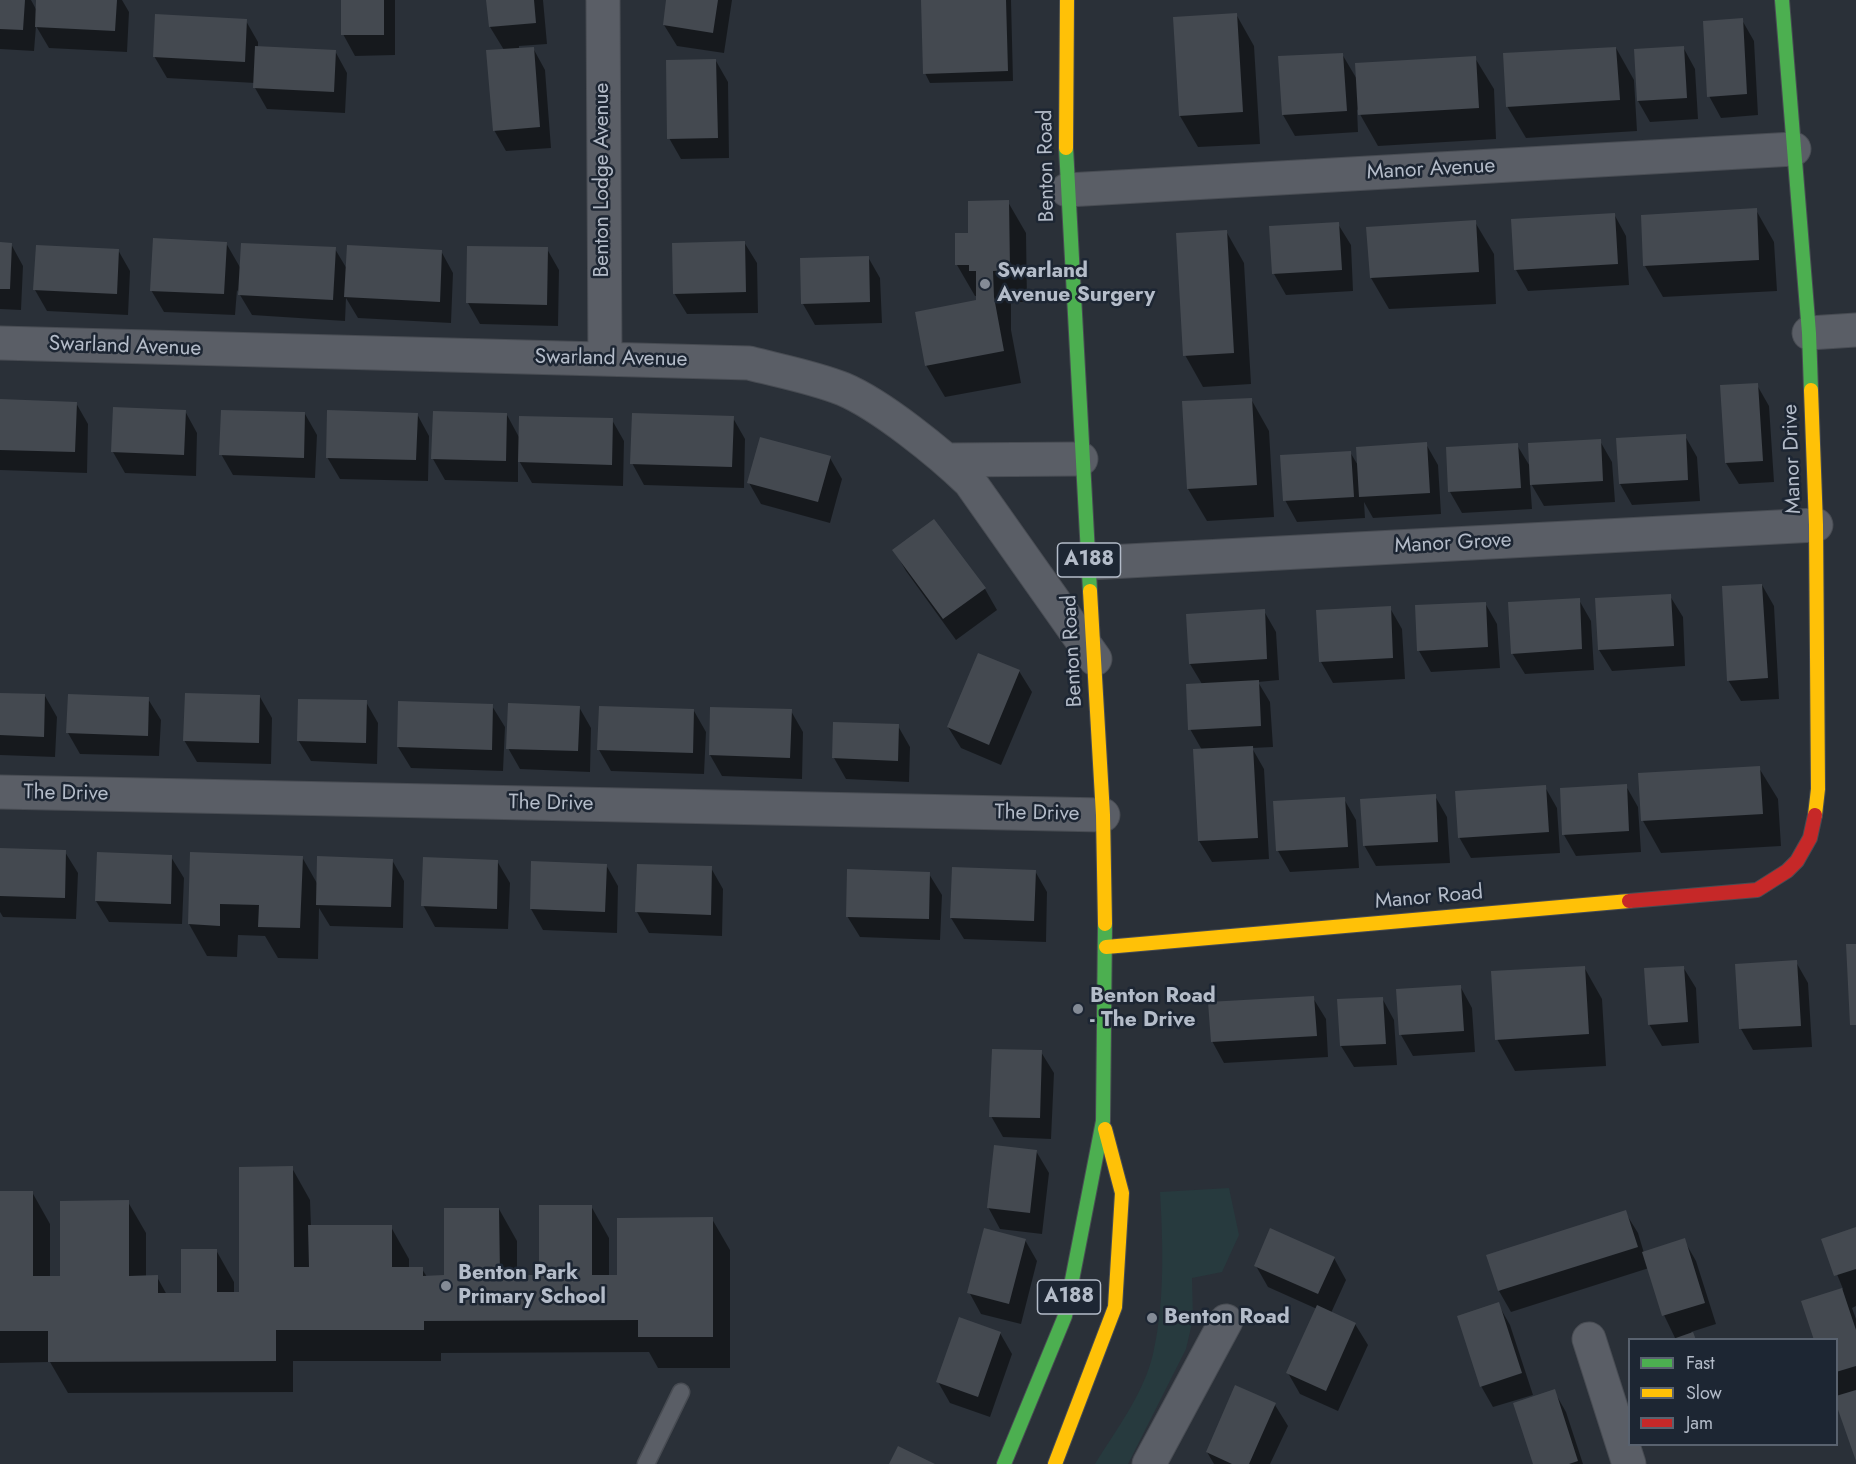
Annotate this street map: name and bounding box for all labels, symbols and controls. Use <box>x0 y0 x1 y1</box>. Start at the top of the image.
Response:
street label: Benton Lodge Avenue <box>590 83 616 277</box>
street label: Benton Road <box>1033 109 1061 223</box>
street label: Manor Avenue <box>1366 154 1496 186</box>
place label: Swarland Avenue Surgery <box>997 259 1155 309</box>
marker: Swarland Avenue Surgery <box>978 277 992 291</box>
street label: Swarland Avenue <box>48 332 202 362</box>
street label: Swarland Avenue <box>534 345 688 373</box>
street label: Manor Drive <box>1778 404 1808 514</box>
street label: Manor Grove <box>1394 528 1512 560</box>
road number: A188 <box>1058 543 1120 577</box>
street label: Benton Road <box>1057 594 1089 708</box>
street label: The Drive <box>23 781 109 807</box>
street label: The Drive <box>508 791 594 817</box>
street label: The Drive <box>994 801 1080 827</box>
street label: Manor Road <box>1374 881 1484 915</box>
place label: Benton Road - The Drive <box>1090 984 1216 1034</box>
marker: Benton Road - The Drive <box>1071 1002 1085 1016</box>
place label: Benton Park Primary School <box>458 1261 606 1311</box>
marker: Benton Park Primary School <box>439 1279 453 1293</box>
road number: A188 <box>1038 1280 1100 1314</box>
place label: Benton Road <box>1164 1305 1290 1331</box>
marker: Benton Road <box>1145 1311 1159 1325</box>
legend <box>1628 1338 1838 1446</box>
text: Fast <box>1686 1350 1715 1376</box>
text: Slow <box>1686 1380 1722 1406</box>
text: Jam <box>1686 1410 1713 1436</box>

